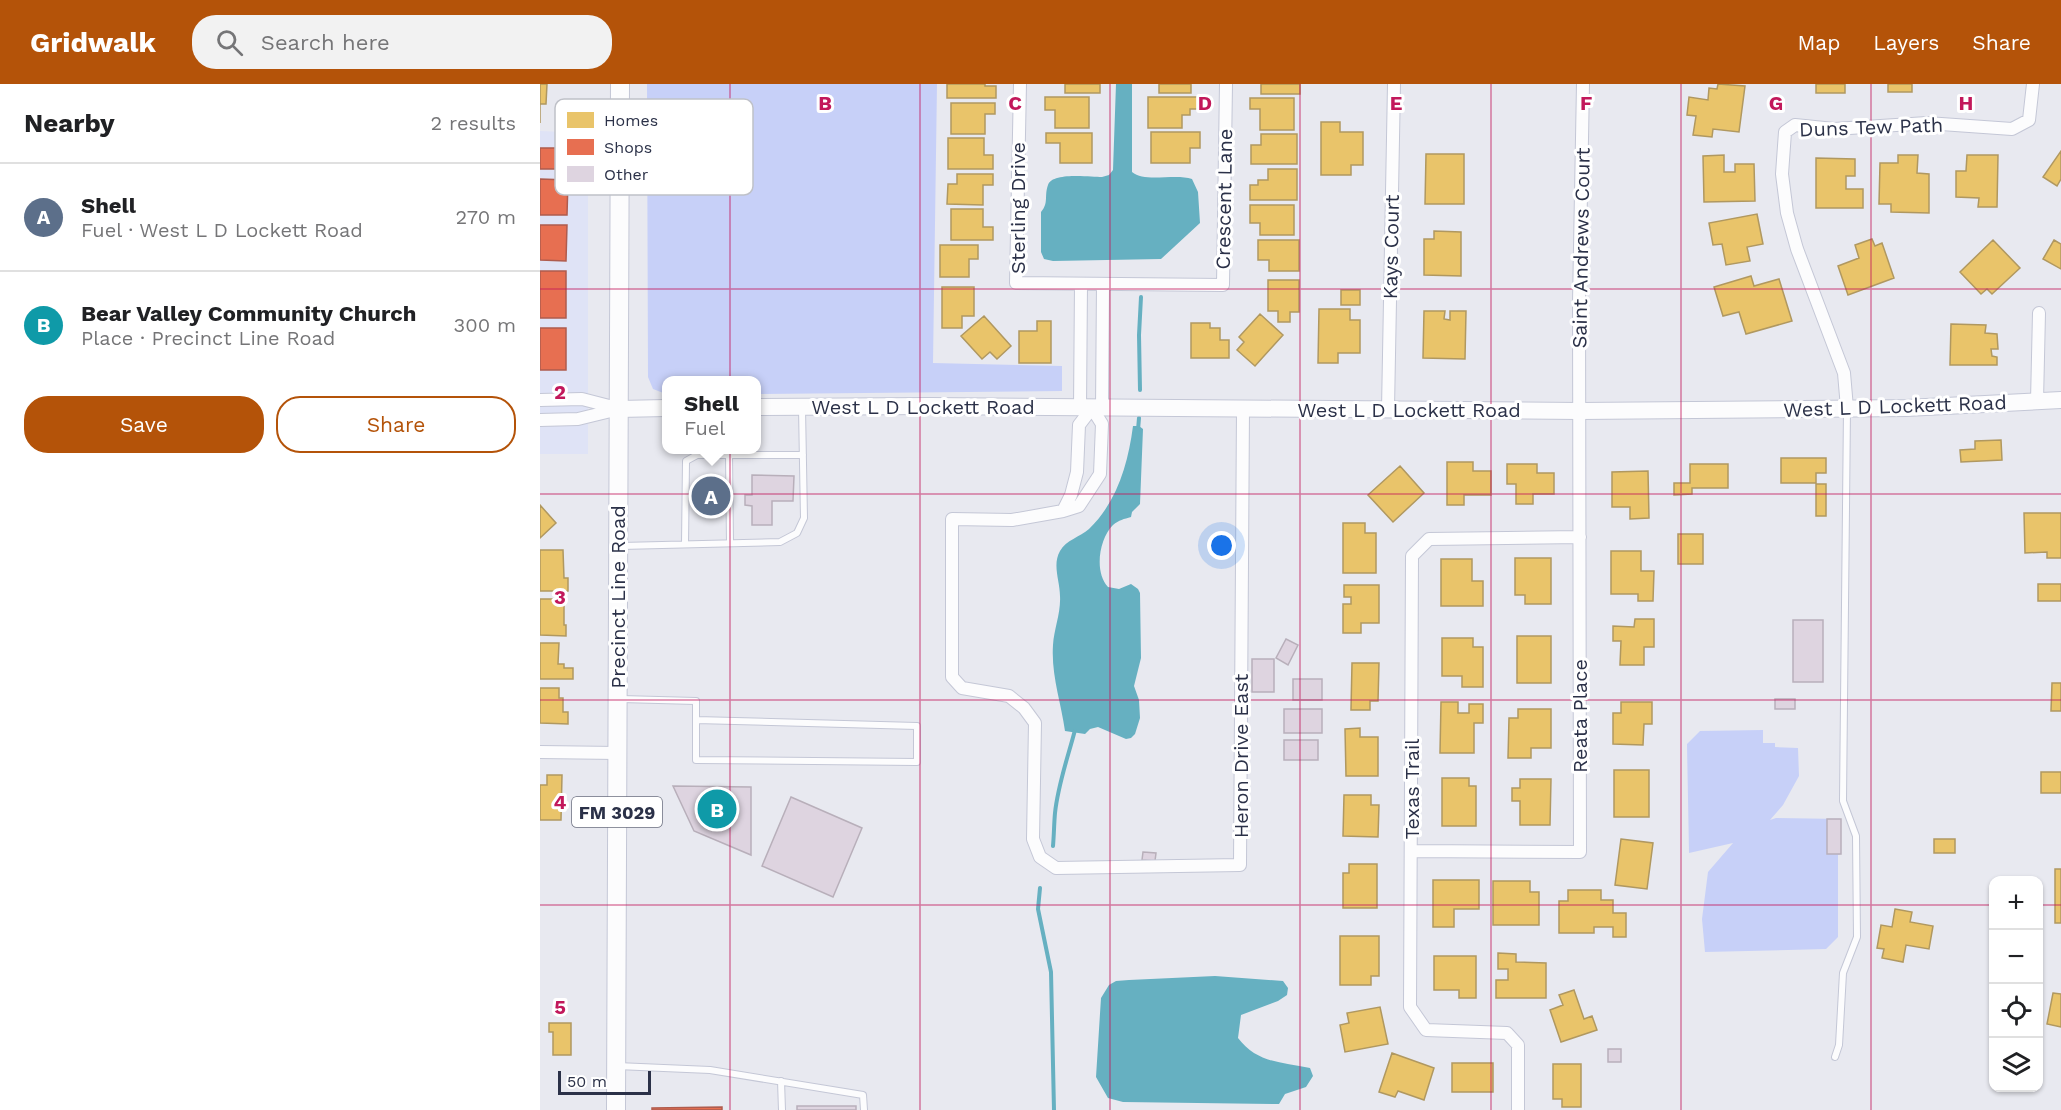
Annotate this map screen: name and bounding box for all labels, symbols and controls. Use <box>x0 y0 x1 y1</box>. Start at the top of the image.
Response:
search box <box>192 15 612 69</box>
text: Gridwalk <box>30 26 156 59</box>
icon: search <box>213 26 246 59</box>
text: Search here <box>261 30 390 55</box>
text: Map <box>1797 30 1840 55</box>
text: Layers <box>1873 30 1939 55</box>
text: Share <box>1972 30 2031 55</box>
text: B <box>818 91 832 115</box>
text: C <box>1008 91 1022 115</box>
text: D <box>1198 91 1212 115</box>
text: E <box>1390 91 1402 115</box>
text: F <box>1580 91 1592 115</box>
text: G <box>1769 91 1783 115</box>
text: H <box>1959 91 1973 115</box>
legend <box>555 99 753 195</box>
text: Nearby <box>24 108 115 138</box>
text: 2 results <box>431 111 516 135</box>
text: Homes <box>604 111 658 130</box>
street label: Duns Tew Path <box>1799 112 1943 142</box>
street label: Crescent Lane <box>1211 128 1237 270</box>
text: Shops <box>604 138 652 157</box>
street label: Sterling Drive <box>1006 142 1030 274</box>
street label: Saint Andrews Court <box>1567 147 1595 349</box>
text: Other <box>604 165 649 184</box>
text: Shell <box>81 193 136 218</box>
street label: Kays Court <box>1378 194 1404 300</box>
text: A <box>37 205 50 229</box>
text: 270 m <box>456 205 516 229</box>
text: Fuel · West L D Lockett Road <box>81 218 363 242</box>
text: Bear Valley Community Church <box>81 301 416 326</box>
text: B <box>37 313 50 337</box>
text: 300 m <box>454 313 516 337</box>
text: Place · Precinct Line Road <box>81 326 335 350</box>
popup <box>662 376 761 454</box>
text: 2 <box>554 380 566 404</box>
street label: West L D Lockett Road <box>1783 390 2007 422</box>
text: Shell <box>684 391 739 416</box>
street label: West L D Lockett Road <box>811 395 1035 419</box>
button: Save <box>24 396 264 453</box>
button: Share <box>276 396 516 453</box>
street label: West L D Lockett Road <box>1297 398 1521 422</box>
text: Fuel <box>684 416 725 440</box>
pin: A <box>692 474 730 518</box>
street label: Precinct Line Road <box>606 505 630 689</box>
your location <box>1207 531 1236 560</box>
text: 3 <box>554 585 566 609</box>
street label: Reata Place <box>1568 659 1592 773</box>
street label: Heron Drive East <box>1229 673 1253 838</box>
street label: Texas Trail <box>1400 739 1424 839</box>
pin: B <box>698 786 736 832</box>
text: 4 <box>554 790 567 814</box>
road number: FM 3029 <box>572 797 662 827</box>
map controls <box>1989 876 2043 1092</box>
button: + <box>1989 876 2043 930</box>
button: − <box>1989 930 2043 984</box>
button: locate <box>1989 984 2043 1038</box>
text: 5 <box>554 995 566 1019</box>
button: layers <box>1989 1038 2043 1092</box>
scale bar <box>558 1068 651 1096</box>
text: 50 m <box>567 1072 607 1091</box>

